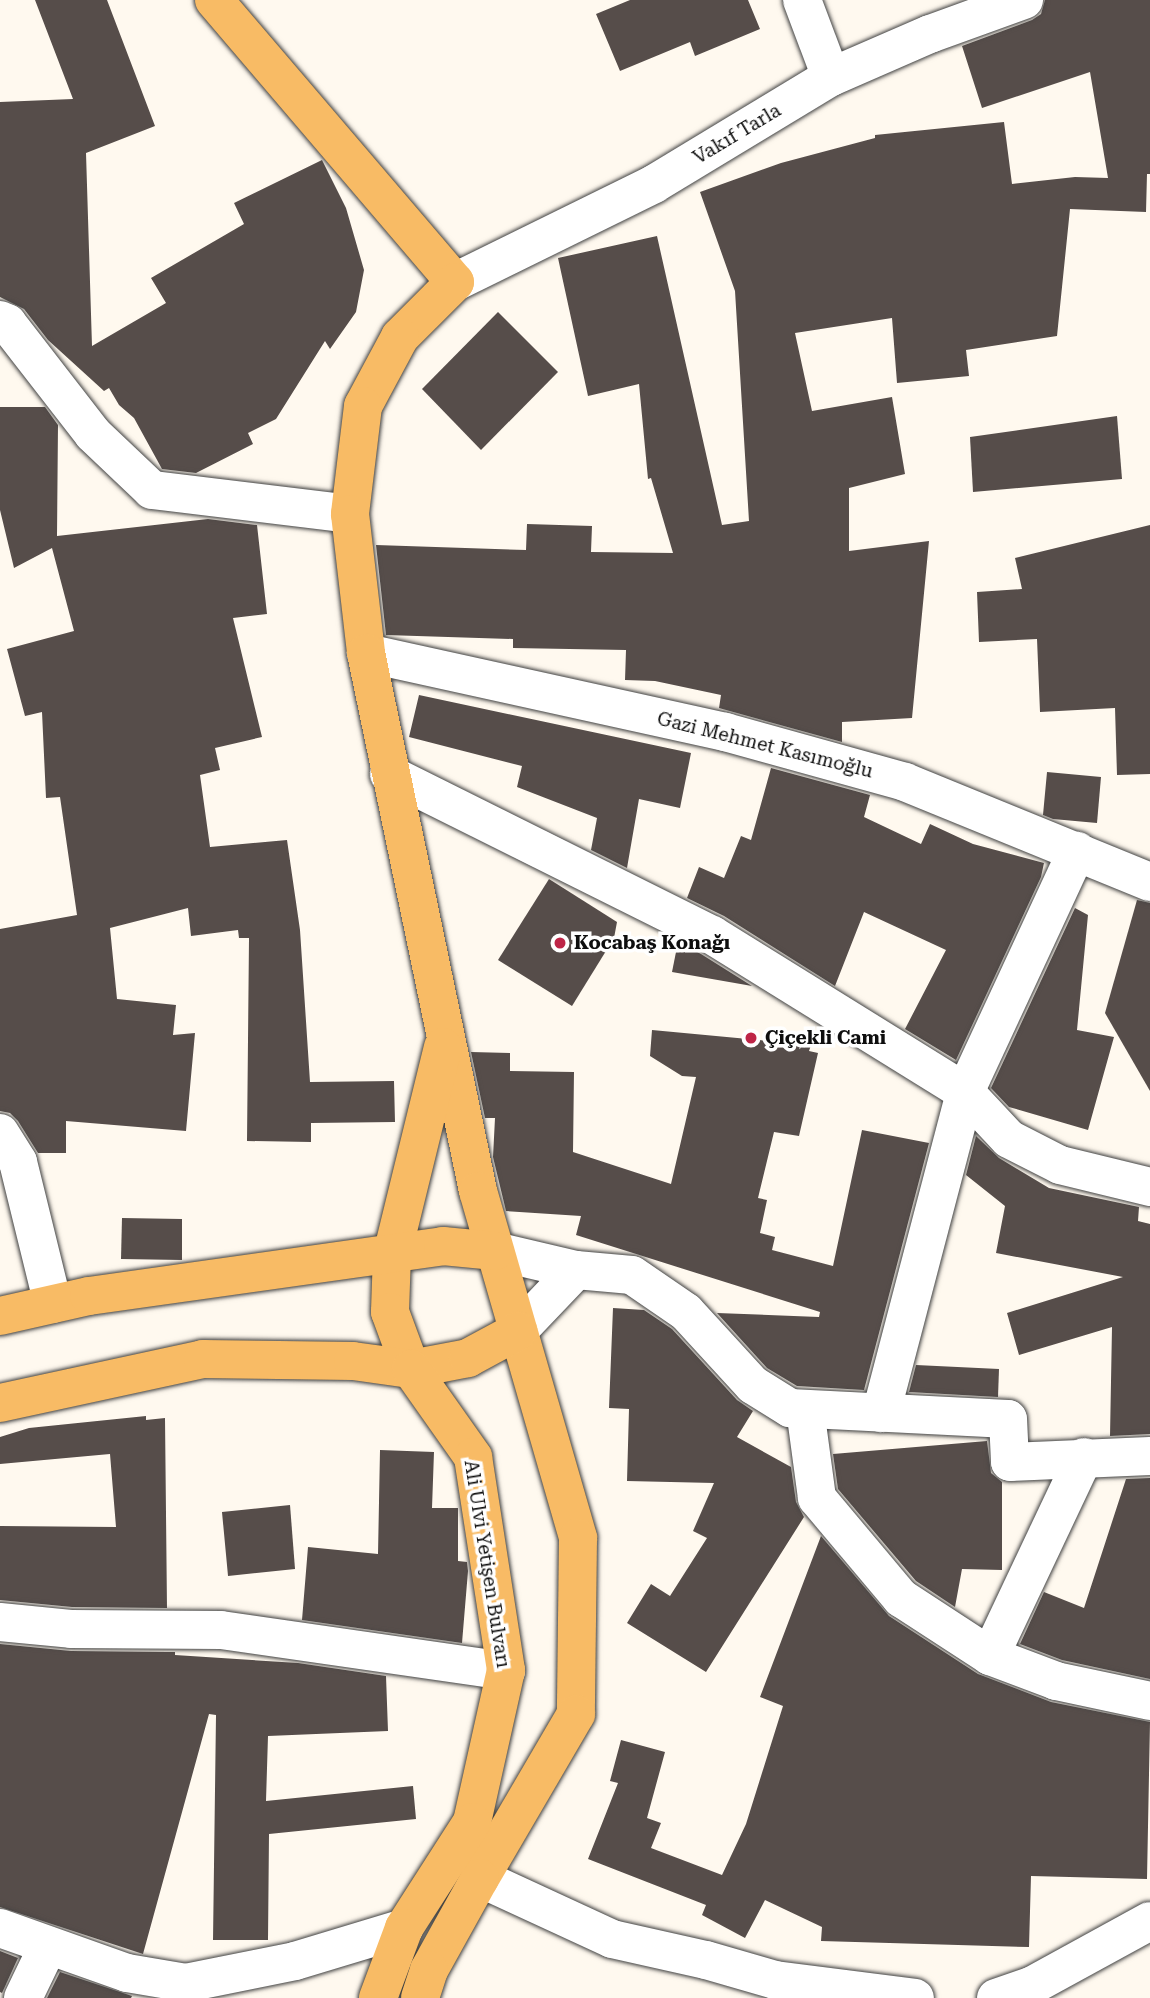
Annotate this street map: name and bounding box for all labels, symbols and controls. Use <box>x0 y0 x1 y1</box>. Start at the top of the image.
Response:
street label: Vakıf Tarla <box>689 99 785 169</box>
street label: Gazi Mehmet Kasımoğlu <box>655 707 875 783</box>
place label: Kocabaş Konağı <box>574 932 730 954</box>
marker: Kocabaş Konağı <box>552 935 568 951</box>
place label: Çiçekli Cami <box>765 1027 886 1049</box>
marker: Çiçekli Cami <box>743 1030 759 1046</box>
street label: Ali Ulvi Yetişen Bulvarı <box>459 1458 515 1670</box>

